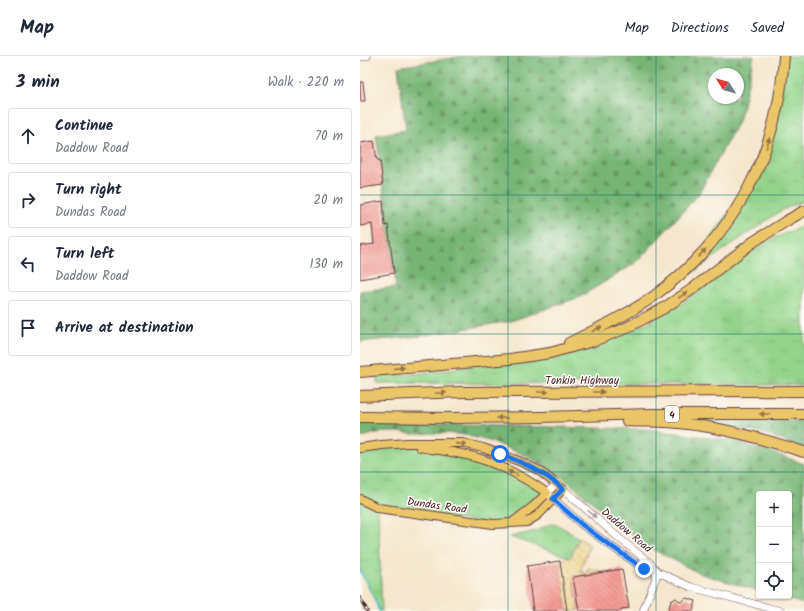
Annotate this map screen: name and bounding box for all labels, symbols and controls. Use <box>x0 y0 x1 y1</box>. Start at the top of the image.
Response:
text: Map <box>20 13 54 43</box>
text: Map <box>624 17 649 39</box>
text: Directions <box>671 17 729 39</box>
text: Saved <box>751 17 784 39</box>
north arrow <box>708 68 744 104</box>
text: 3 min <box>16 69 60 96</box>
text: Walk · 220 m <box>268 72 344 93</box>
text: Continue <box>55 114 113 138</box>
icon: ahead <box>17 125 39 147</box>
text: 70 m <box>315 126 343 147</box>
one-way arrow <box>765 136 771 148</box>
text: Daddow Road <box>55 138 128 159</box>
text: Turn right <box>55 178 122 202</box>
icon: right <box>17 189 39 211</box>
text: 20 m <box>313 190 343 211</box>
text: Dundas Road <box>55 202 126 223</box>
text: Turn left <box>55 242 115 266</box>
one-way arrow <box>697 249 706 258</box>
icon: left <box>17 253 39 275</box>
text: 130 m <box>309 254 343 275</box>
text: Daddow Road <box>55 266 128 287</box>
one-way arrow <box>677 291 688 299</box>
text: Arrive at destination <box>55 316 194 340</box>
icon: arrive <box>17 317 39 339</box>
one-way arrow <box>591 326 603 332</box>
one-way arrow <box>393 365 405 372</box>
street label: Tonkin Highway <box>545 372 620 390</box>
one-way arrow <box>537 389 550 395</box>
one-way arrow <box>593 389 606 395</box>
one-way arrow <box>435 390 448 396</box>
road number: 4 <box>665 406 679 422</box>
one-way arrow <box>758 411 771 417</box>
one-way arrow <box>495 415 508 421</box>
one-way arrow <box>455 441 468 447</box>
route start <box>491 445 509 463</box>
one-way arrow <box>507 470 519 476</box>
map controls <box>756 491 792 599</box>
button: + <box>756 491 792 527</box>
street label: Dundas Road <box>406 493 468 519</box>
street label: Daddow Road <box>597 504 656 558</box>
one-way arrow <box>587 510 597 519</box>
button: − <box>756 527 792 563</box>
route end <box>635 560 653 578</box>
button: locate <box>756 563 792 599</box>

